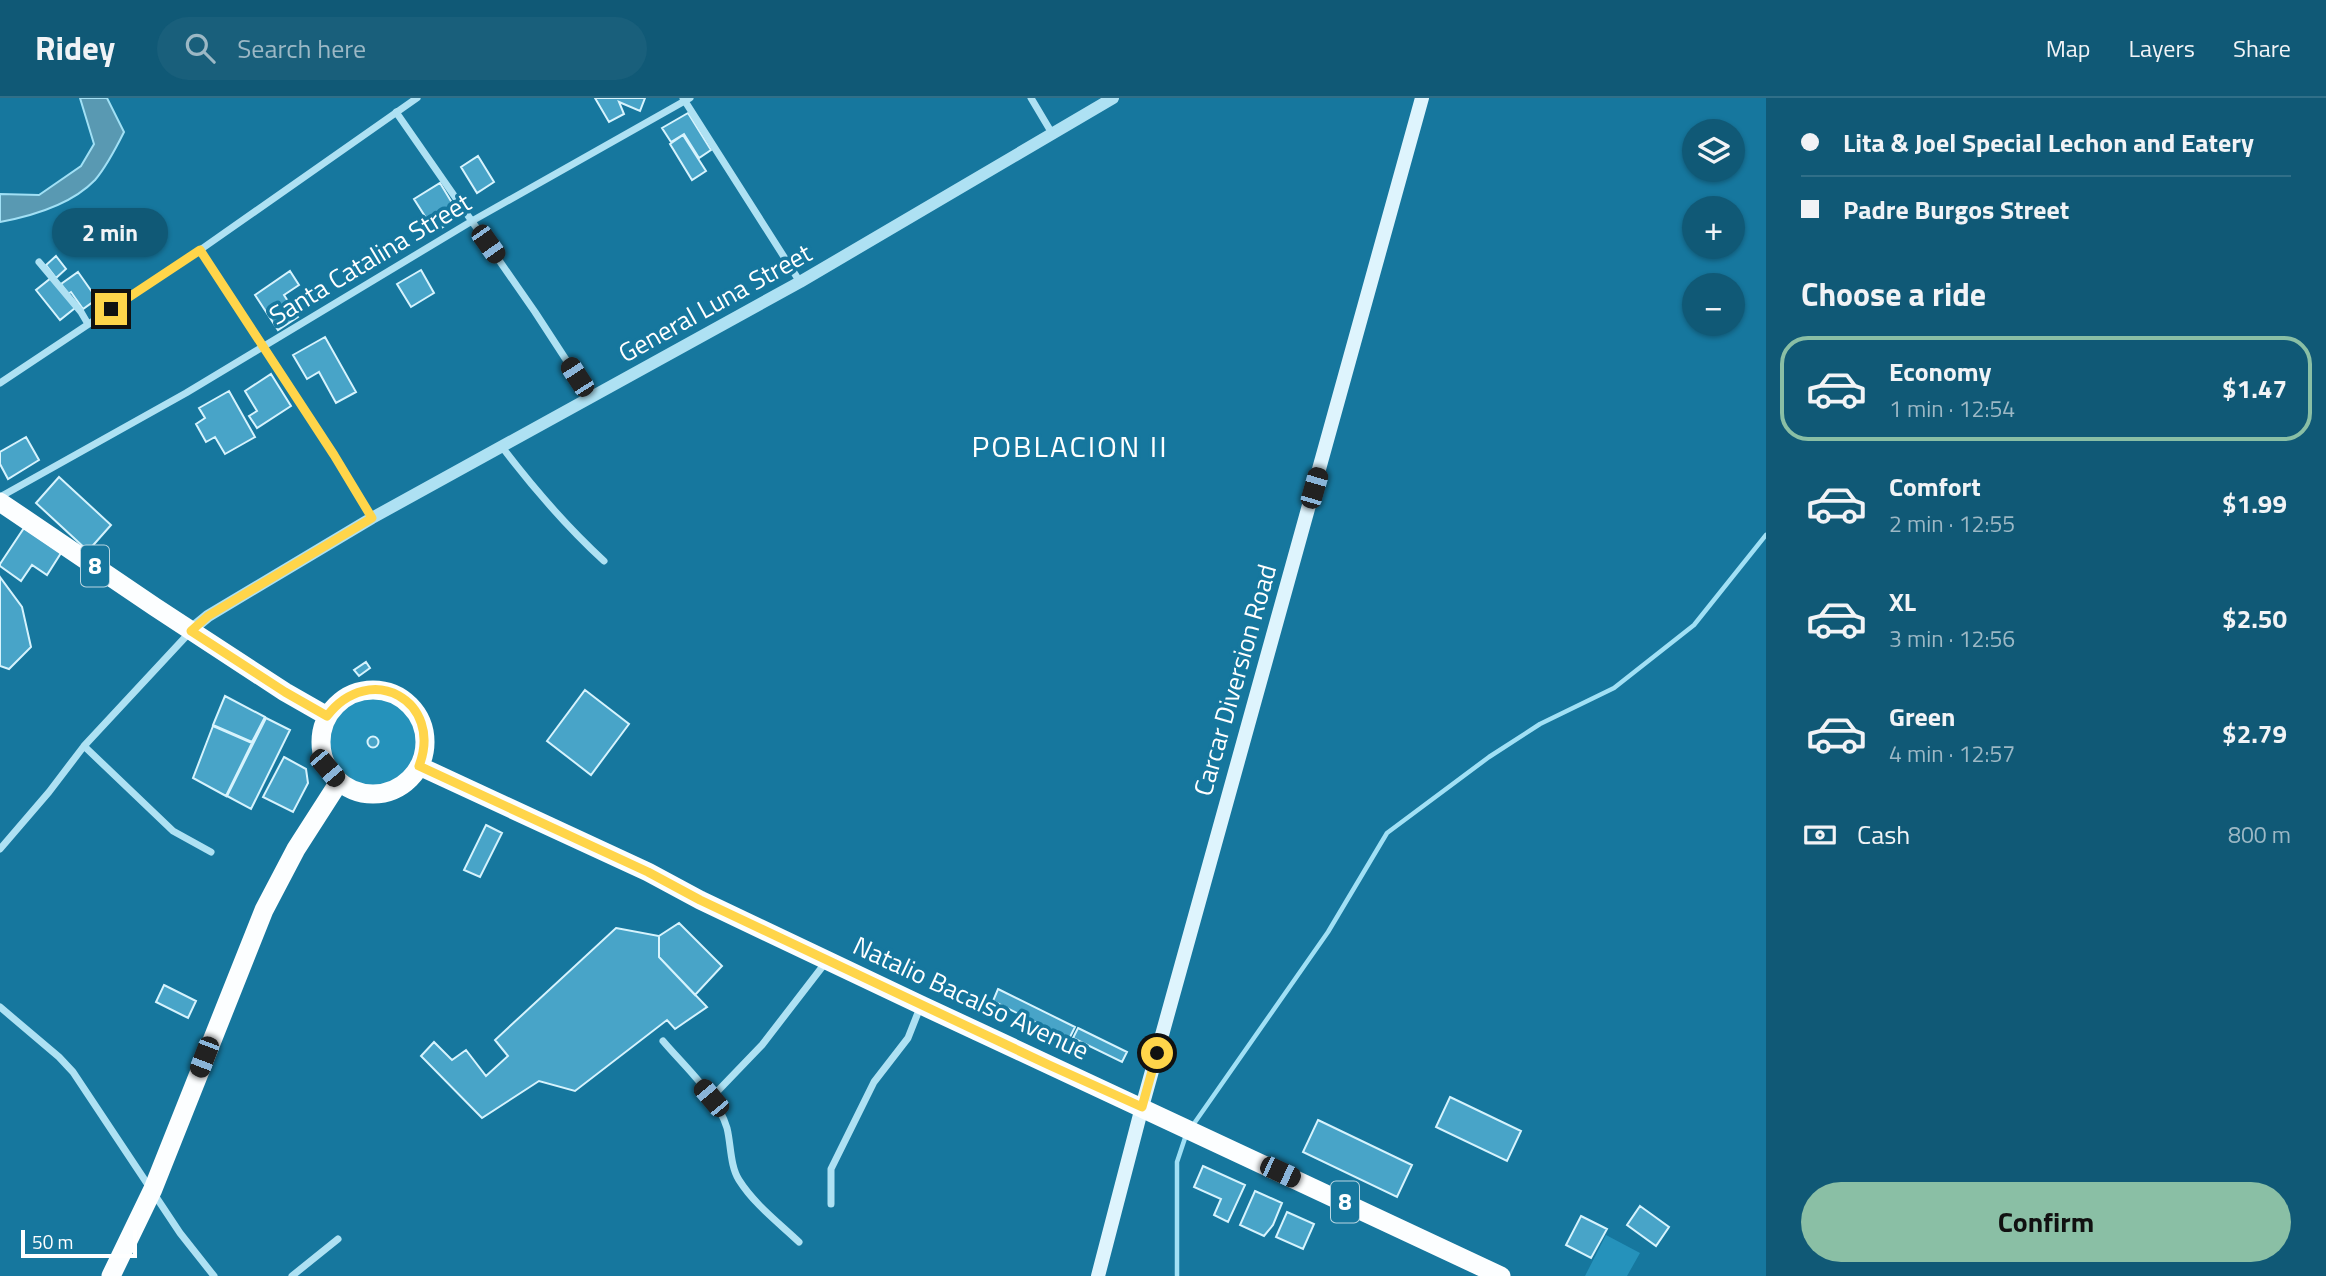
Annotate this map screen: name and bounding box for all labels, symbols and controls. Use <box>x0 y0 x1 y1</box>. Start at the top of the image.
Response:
search box <box>157 17 647 80</box>
text: Ridey <box>35 23 115 73</box>
icon: search <box>181 29 219 67</box>
text: Search here <box>237 29 366 68</box>
text: Map <box>2046 30 2091 66</box>
text: Layers <box>2129 30 2195 66</box>
text: Share <box>2233 30 2291 66</box>
map controls <box>1682 119 1745 336</box>
button: layers <box>1682 119 1745 182</box>
text: Lita & Joel Special Lechon and Eatery <box>1843 123 2254 162</box>
street label: Santa Catalina Street <box>261 183 478 334</box>
text: Padre Burgos Street <box>1843 190 2069 229</box>
button: + <box>1682 196 1745 259</box>
callout: 2 min <box>53 208 169 256</box>
text: 2 min <box>82 215 138 250</box>
car <box>468 221 509 267</box>
street label: General Luna Street <box>611 233 819 372</box>
text: Choose a ride <box>1801 270 1986 318</box>
button: − <box>1682 273 1745 336</box>
route end <box>95 293 127 325</box>
text: Economy <box>1889 352 1991 391</box>
car <box>557 354 598 400</box>
icon: car <box>1805 357 1868 420</box>
text: $1.47 <box>2222 369 2287 408</box>
text: 1 min · 12:54 <box>1889 391 2015 426</box>
district label: POBLACION II <box>971 423 1169 469</box>
car <box>1299 465 1330 511</box>
text: Comfort <box>1889 467 1981 506</box>
icon: car <box>1805 472 1868 535</box>
text: $1.99 <box>2222 484 2287 523</box>
text: 2 min · 12:55 <box>1889 506 2015 541</box>
road number: 8 <box>81 546 109 587</box>
street label: Carcar Diversion Road <box>1183 559 1286 800</box>
text: XL <box>1889 582 1916 621</box>
icon: car <box>1805 587 1868 650</box>
text: $2.50 <box>2222 599 2287 638</box>
text: 3 min · 12:56 <box>1889 621 2015 656</box>
text: Green <box>1889 697 1955 736</box>
icon: car <box>1805 702 1868 765</box>
text: $2.79 <box>2222 714 2287 753</box>
text: 4 min · 12:57 <box>1889 736 2015 771</box>
car <box>306 745 349 791</box>
text: Cash <box>1857 815 1910 854</box>
icon: cash <box>1801 816 1839 854</box>
text: 800 m <box>2228 817 2291 852</box>
street label: Natalio Bacalso Avenue <box>847 926 1096 1069</box>
car <box>187 1034 222 1080</box>
route start <box>1141 1037 1173 1069</box>
car <box>690 1075 733 1121</box>
car <box>1257 1154 1304 1190</box>
road number: 8 <box>1331 1182 1359 1222</box>
button: Confirm <box>1801 1182 2291 1262</box>
scale bar <box>21 1227 136 1259</box>
text: 50 m <box>32 1227 73 1256</box>

